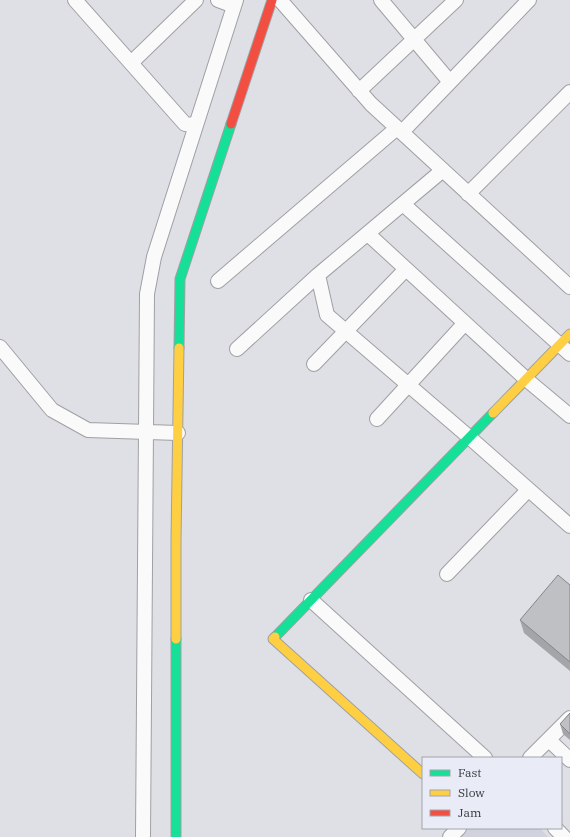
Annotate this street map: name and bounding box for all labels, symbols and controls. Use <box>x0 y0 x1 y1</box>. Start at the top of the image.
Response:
legend <box>422 757 562 829</box>
text: Fast <box>458 765 482 780</box>
text: Slow <box>458 785 485 800</box>
text: Jam <box>458 805 482 820</box>

